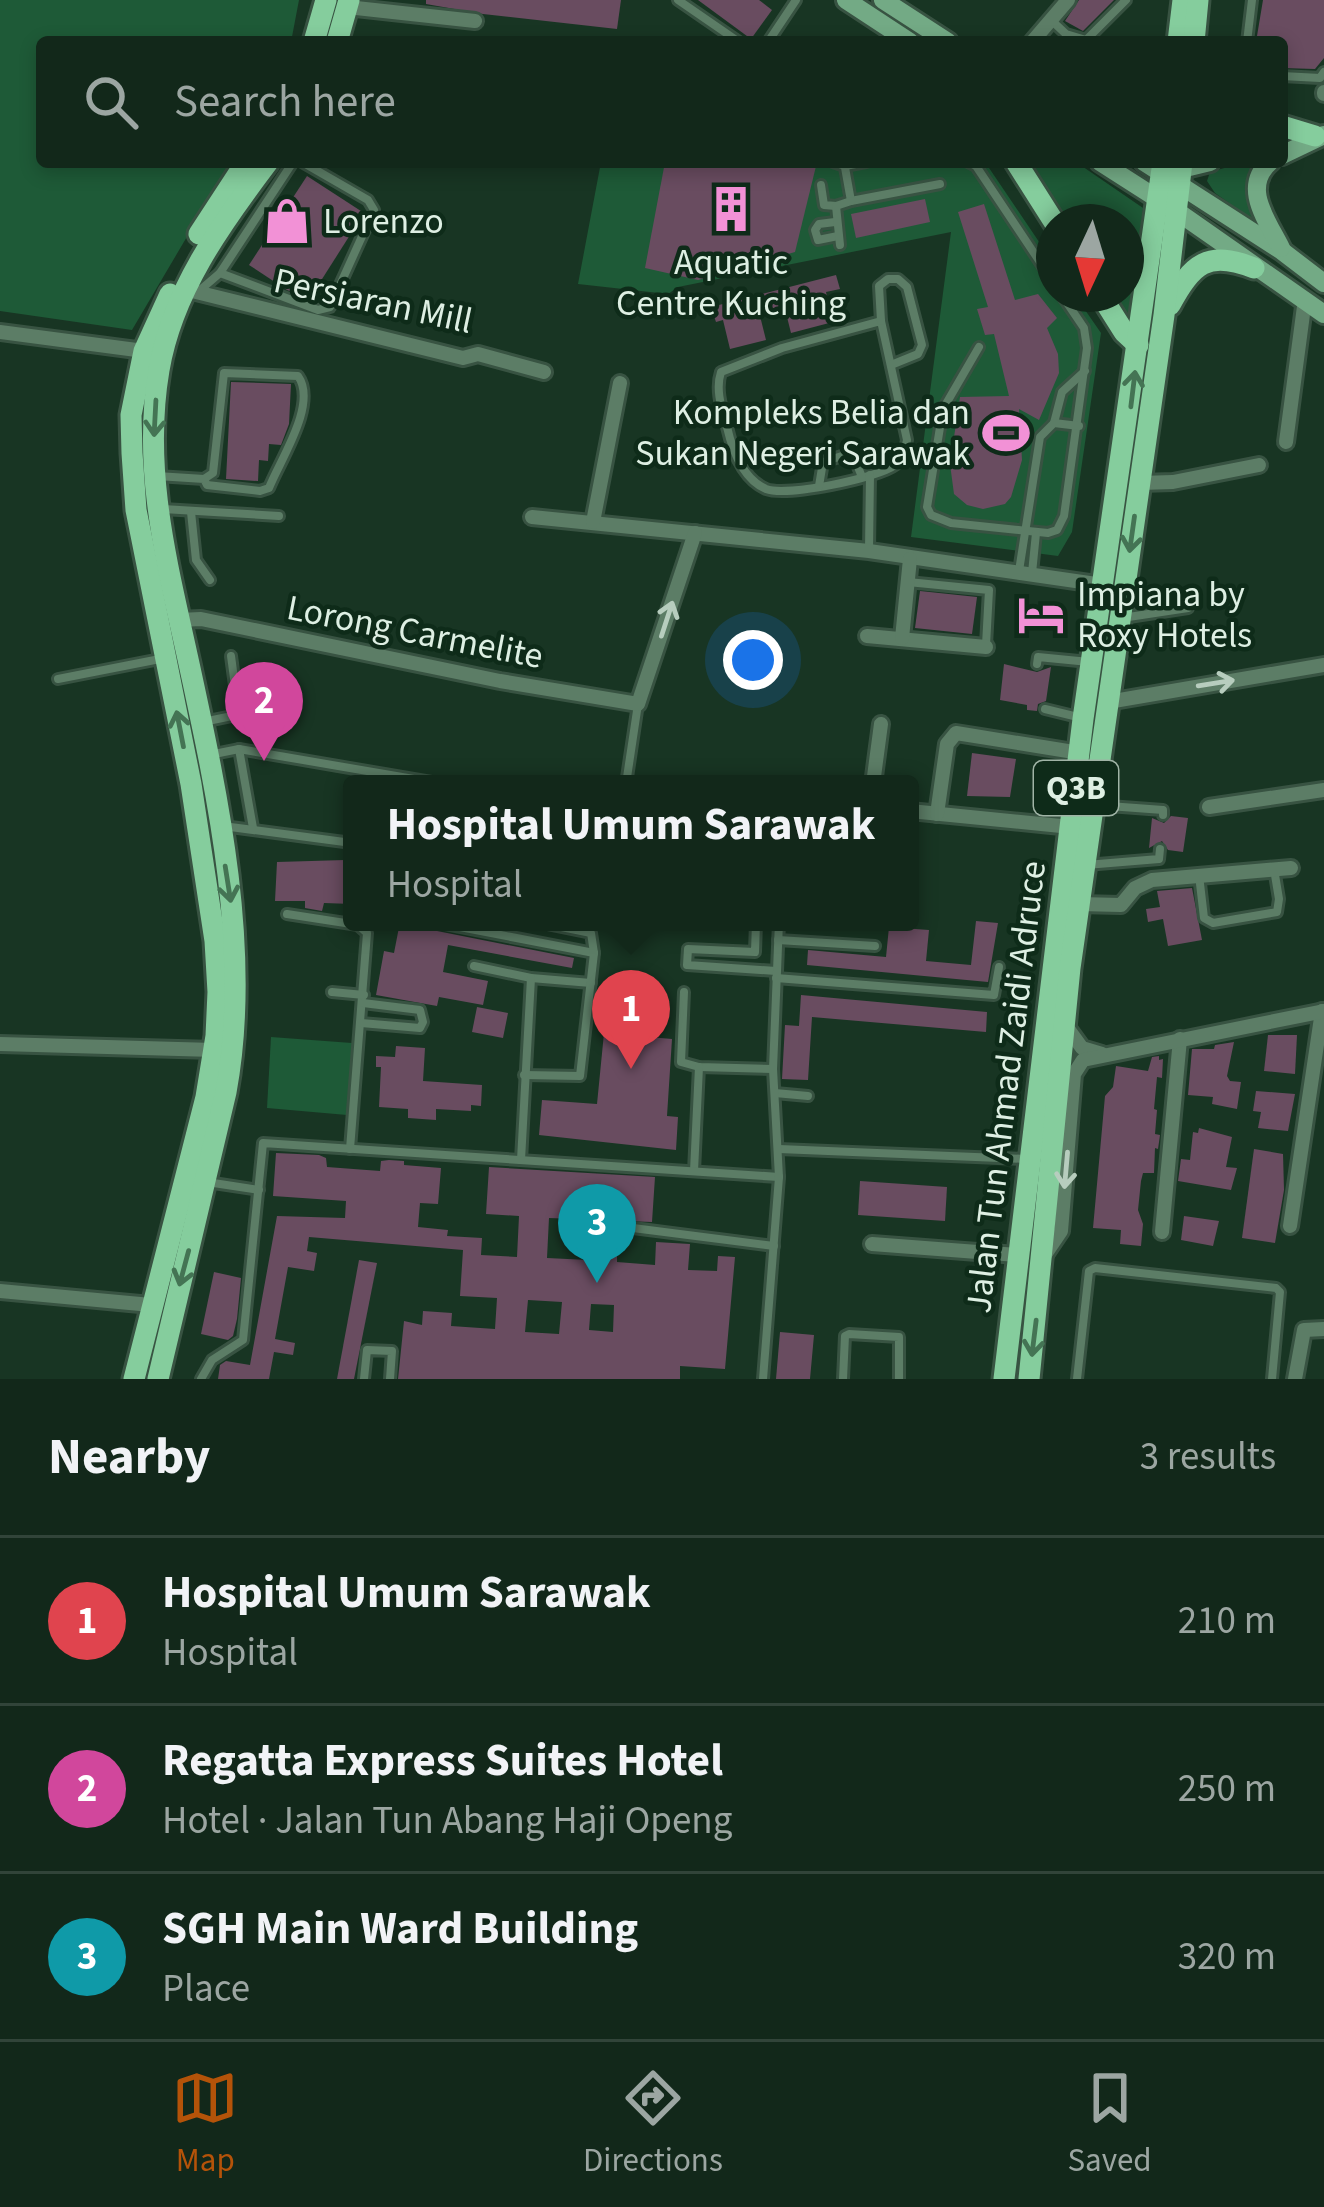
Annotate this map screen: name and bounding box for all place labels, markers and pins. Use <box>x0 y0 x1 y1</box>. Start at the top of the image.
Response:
building icon: Aquatic Centre Kuching <box>706 184 756 234</box>
shop icon: Lorenzo <box>262 196 312 246</box>
place label: Lorenzo <box>323 196 444 247</box>
place label: Aquatic Centre Kuching <box>616 237 846 329</box>
place label: Kompleks Belia dan Sukan Negeri Sarawak <box>635 387 970 479</box>
sports icon: Kompleks Belia dan Sukan Negeri Sarawak <box>981 408 1031 458</box>
place label: Impiana by Roxy Hotels <box>1077 569 1252 661</box>
hotel icon: Impiana by Roxy Hotels <box>1016 590 1066 640</box>
pin: 2 <box>225 662 303 761</box>
pin: 1 <box>592 970 670 1069</box>
pin: 3 <box>558 1184 636 1283</box>

